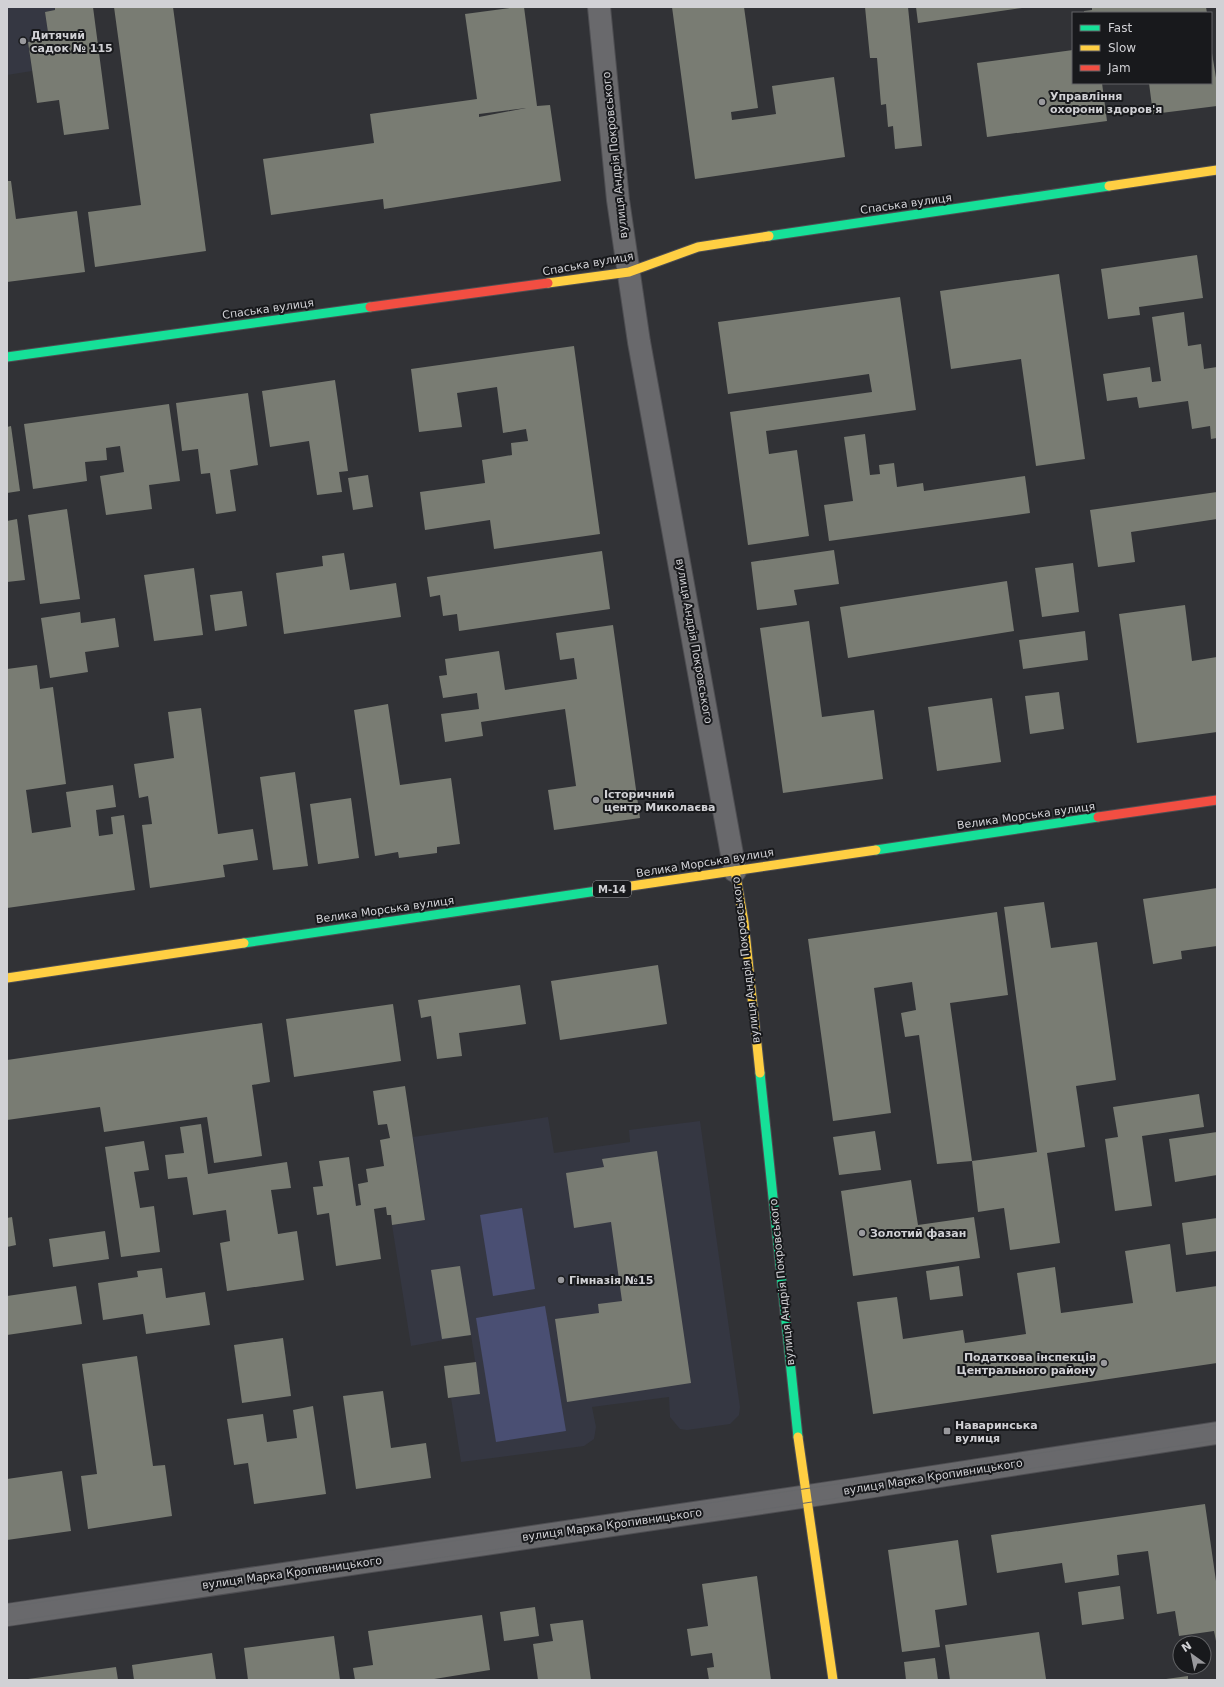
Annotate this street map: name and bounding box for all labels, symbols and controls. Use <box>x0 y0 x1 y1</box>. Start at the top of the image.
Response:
legend <box>1072 12 1212 84</box>
text: Fast <box>1108 21 1132 35</box>
place label: Дитячий садок № 115 <box>31 29 113 55</box>
marker: Дитячий садок № 115 <box>18 36 28 46</box>
text: Slow <box>1108 41 1136 55</box>
text: Jam <box>1107 61 1131 75</box>
street label: вулиця Андрія Покровського <box>600 71 630 239</box>
place label: Управління охорони здоров'я <box>1050 90 1162 116</box>
marker: Управління охорони здоров'я <box>1037 97 1047 107</box>
street label: Спаська вулиця <box>859 191 953 217</box>
street label: Спаська вулиця <box>541 250 635 278</box>
street label: Спаська вулиця <box>221 296 315 322</box>
street label: вулиця Андрія Покровського <box>673 557 715 725</box>
place label: Історичний центр Миколаєва <box>604 788 715 814</box>
marker: Історичний центр Миколаєва <box>591 795 601 805</box>
street label: Велика Морська вулиця <box>956 800 1096 832</box>
street label: Велика Морська вулиця <box>635 846 775 880</box>
street label: вулиця Андрія Покровського <box>729 876 763 1044</box>
road number: М-14 <box>593 881 631 897</box>
street label: Велика Морська вулиця <box>315 894 455 926</box>
street label: вулиця Андрія Покровського <box>767 1198 797 1366</box>
place label: Золотий фазан <box>870 1227 966 1240</box>
marker: Золотий фазан <box>857 1228 867 1238</box>
place label: Гімназія №15 <box>569 1274 653 1287</box>
marker: Гімназія №15 <box>556 1275 566 1285</box>
place label: Податкова інспекція Центрального району <box>956 1351 1096 1377</box>
marker: Податкова інспекція Центрального району <box>1099 1358 1109 1368</box>
place label: Наваринська вулиця <box>955 1419 1038 1445</box>
marker: Наваринська вулиця <box>942 1426 952 1436</box>
street label: вулиця Марка Кропивницького <box>842 1456 1024 1498</box>
street label: вулиця Марка Кропивницького <box>521 1506 703 1544</box>
street label: вулиця Марка Кропивницького <box>201 1554 383 1592</box>
north arrow <box>1172 1635 1212 1675</box>
text: N <box>1179 1639 1194 1655</box>

